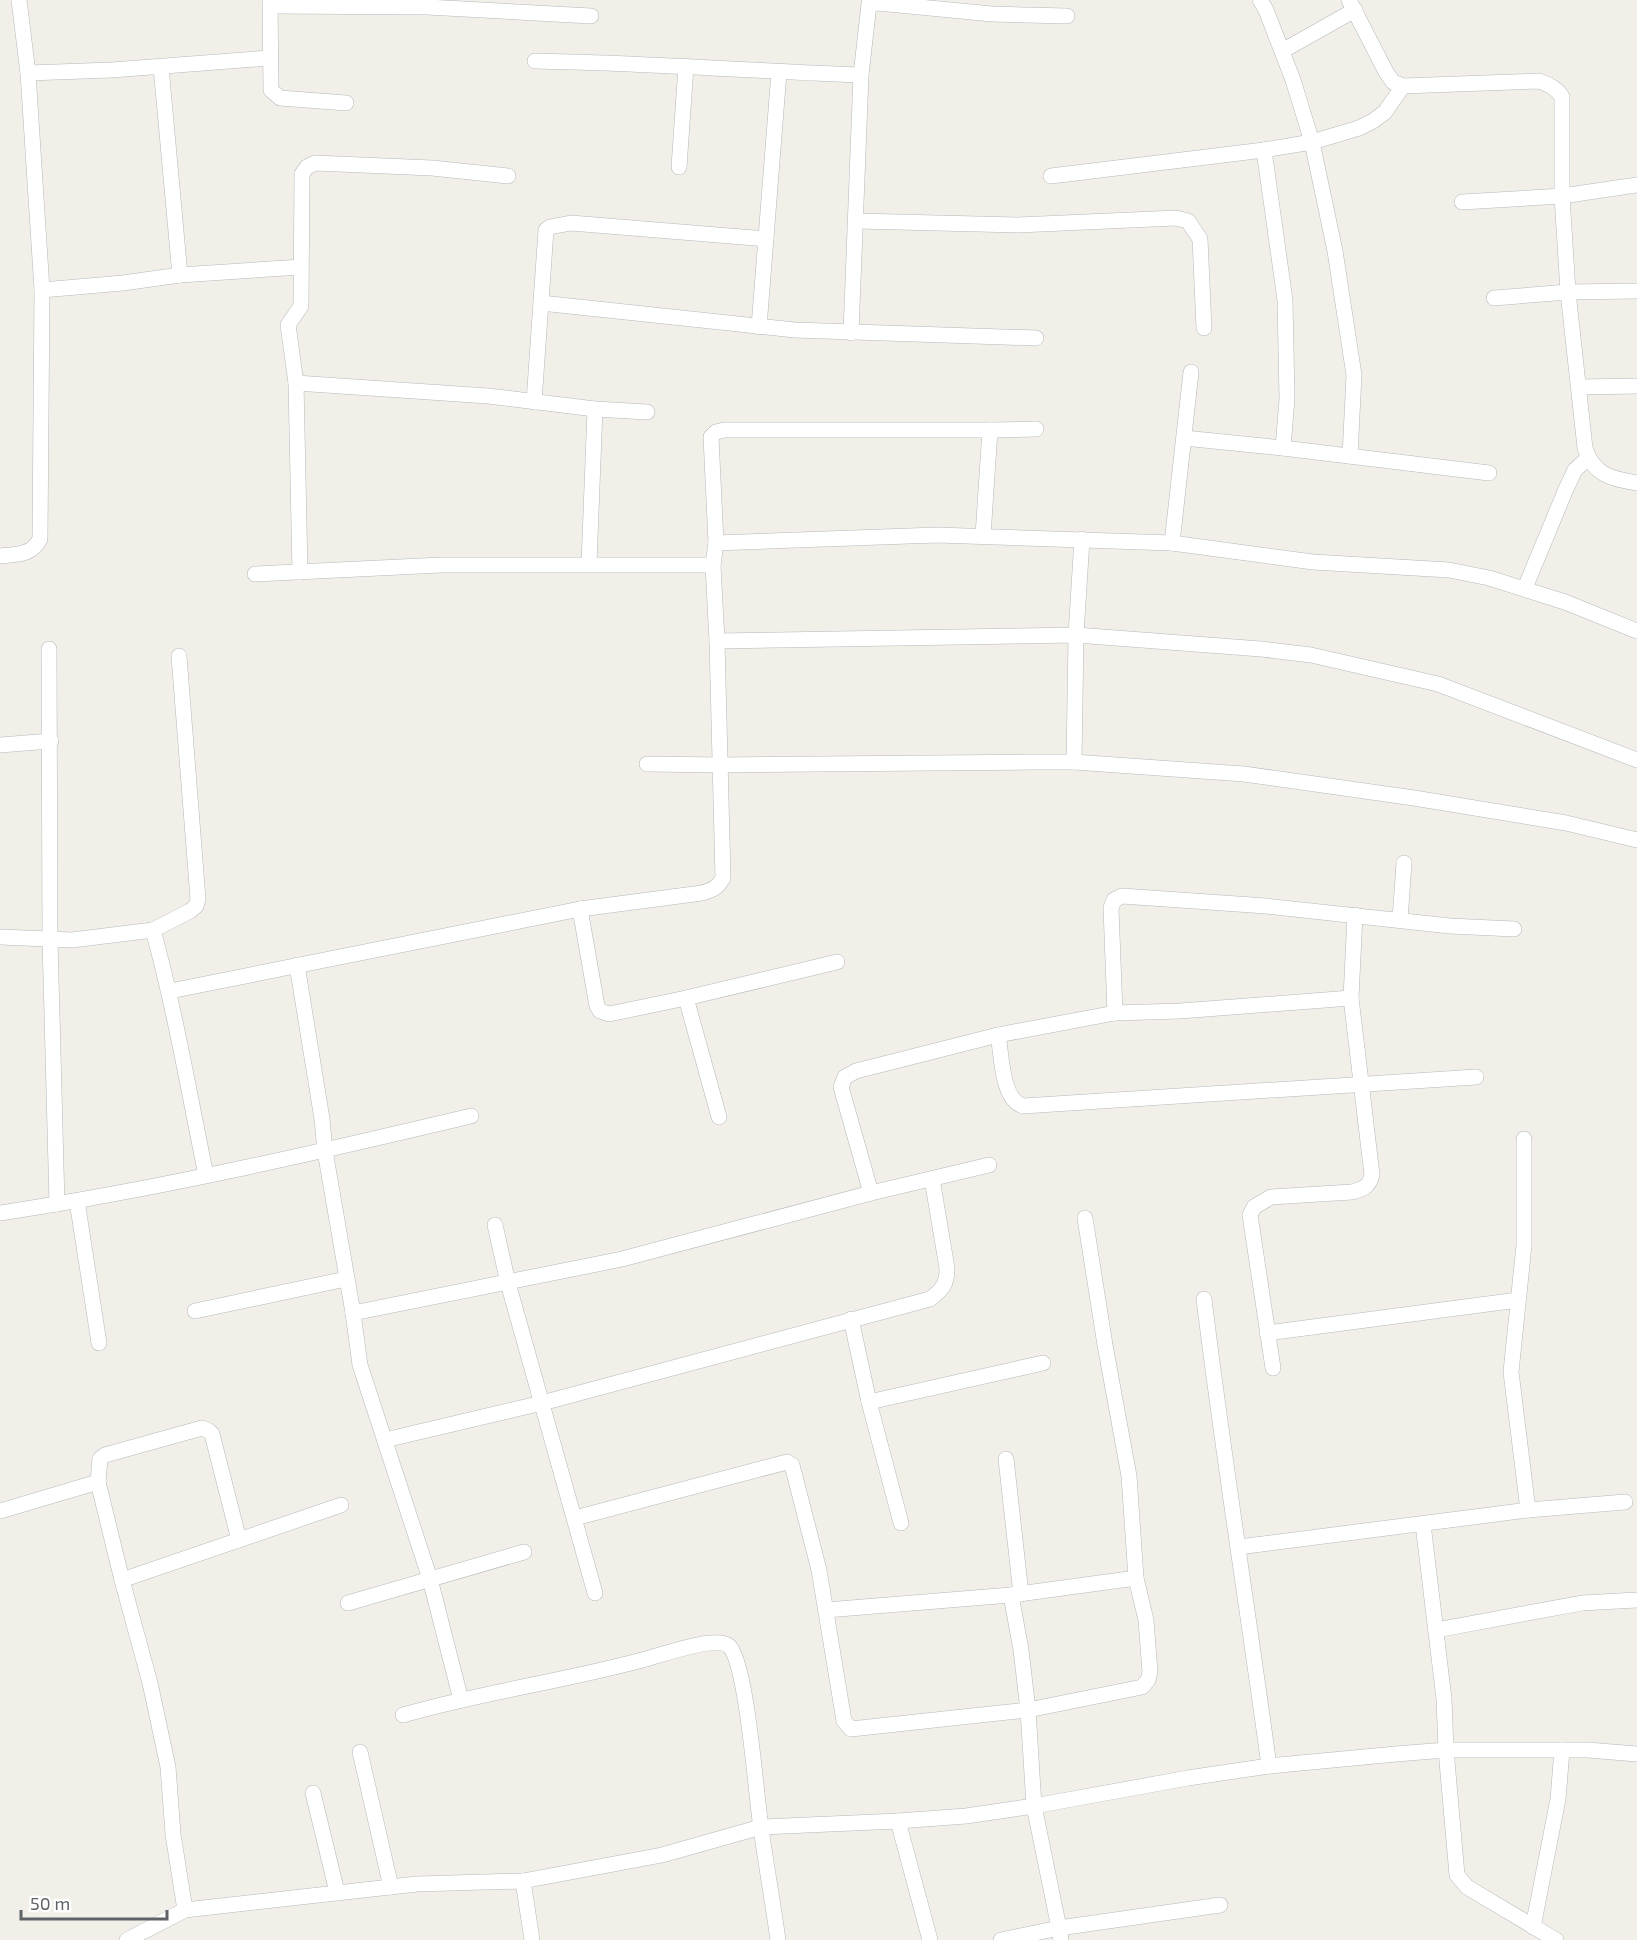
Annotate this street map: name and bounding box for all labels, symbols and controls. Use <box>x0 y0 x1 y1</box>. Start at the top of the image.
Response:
scale bar <box>21 1883 166 1921</box>
text: 50 m <box>30 1892 70 1914</box>

